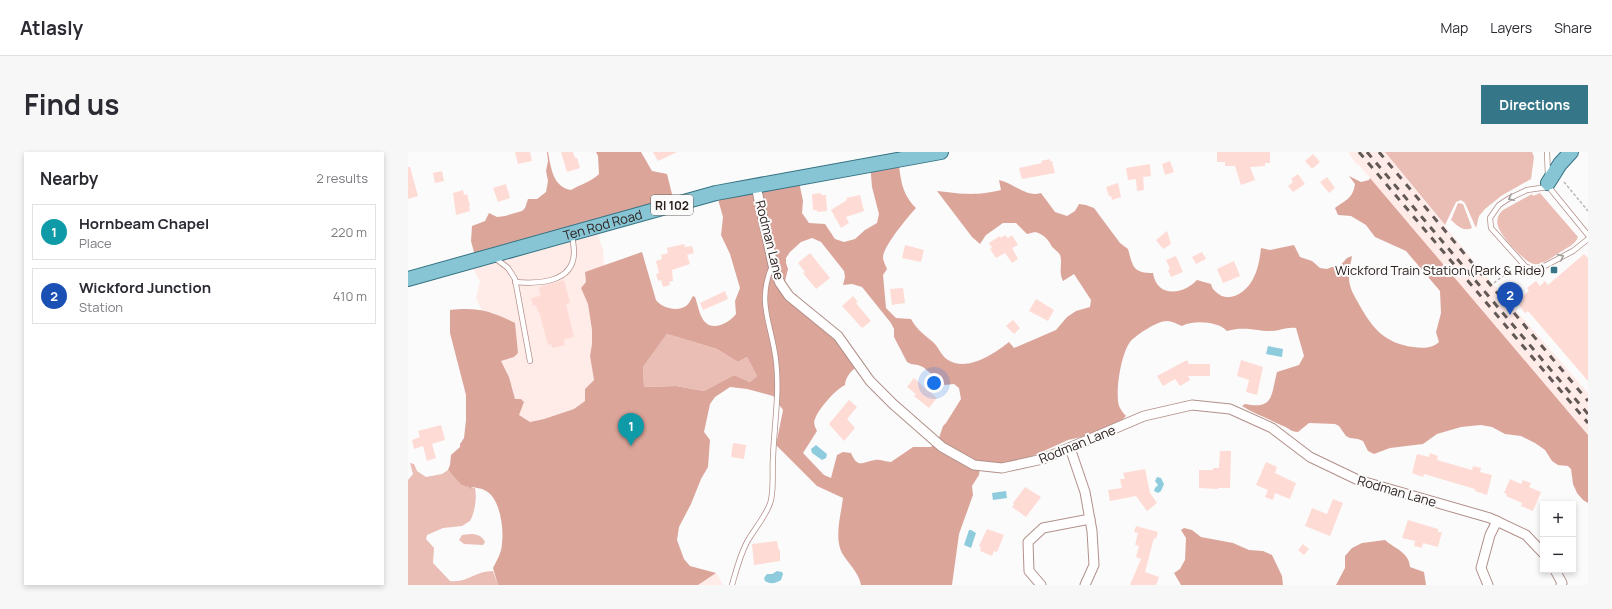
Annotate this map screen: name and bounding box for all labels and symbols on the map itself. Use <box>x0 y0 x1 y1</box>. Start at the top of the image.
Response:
one-way arrow <box>1507 193 1515 201</box>
road number: RI 102 <box>651 195 693 215</box>
street label: Rodman Lane <box>751 198 789 282</box>
street label: Ten Rod Road <box>561 205 644 244</box>
one-way arrow <box>1556 254 1564 262</box>
place label: Wickford Train Station (Park & Ride) <box>1335 261 1546 279</box>
marker: Wickford Train Station (Park & Ride) <box>1549 265 1559 275</box>
pin: 2 <box>1497 282 1523 315</box>
your location <box>924 373 944 393</box>
pin: 1 <box>618 413 644 446</box>
street label: Rodman Lane <box>1036 420 1118 468</box>
street label: Rodman Lane <box>1355 471 1439 511</box>

